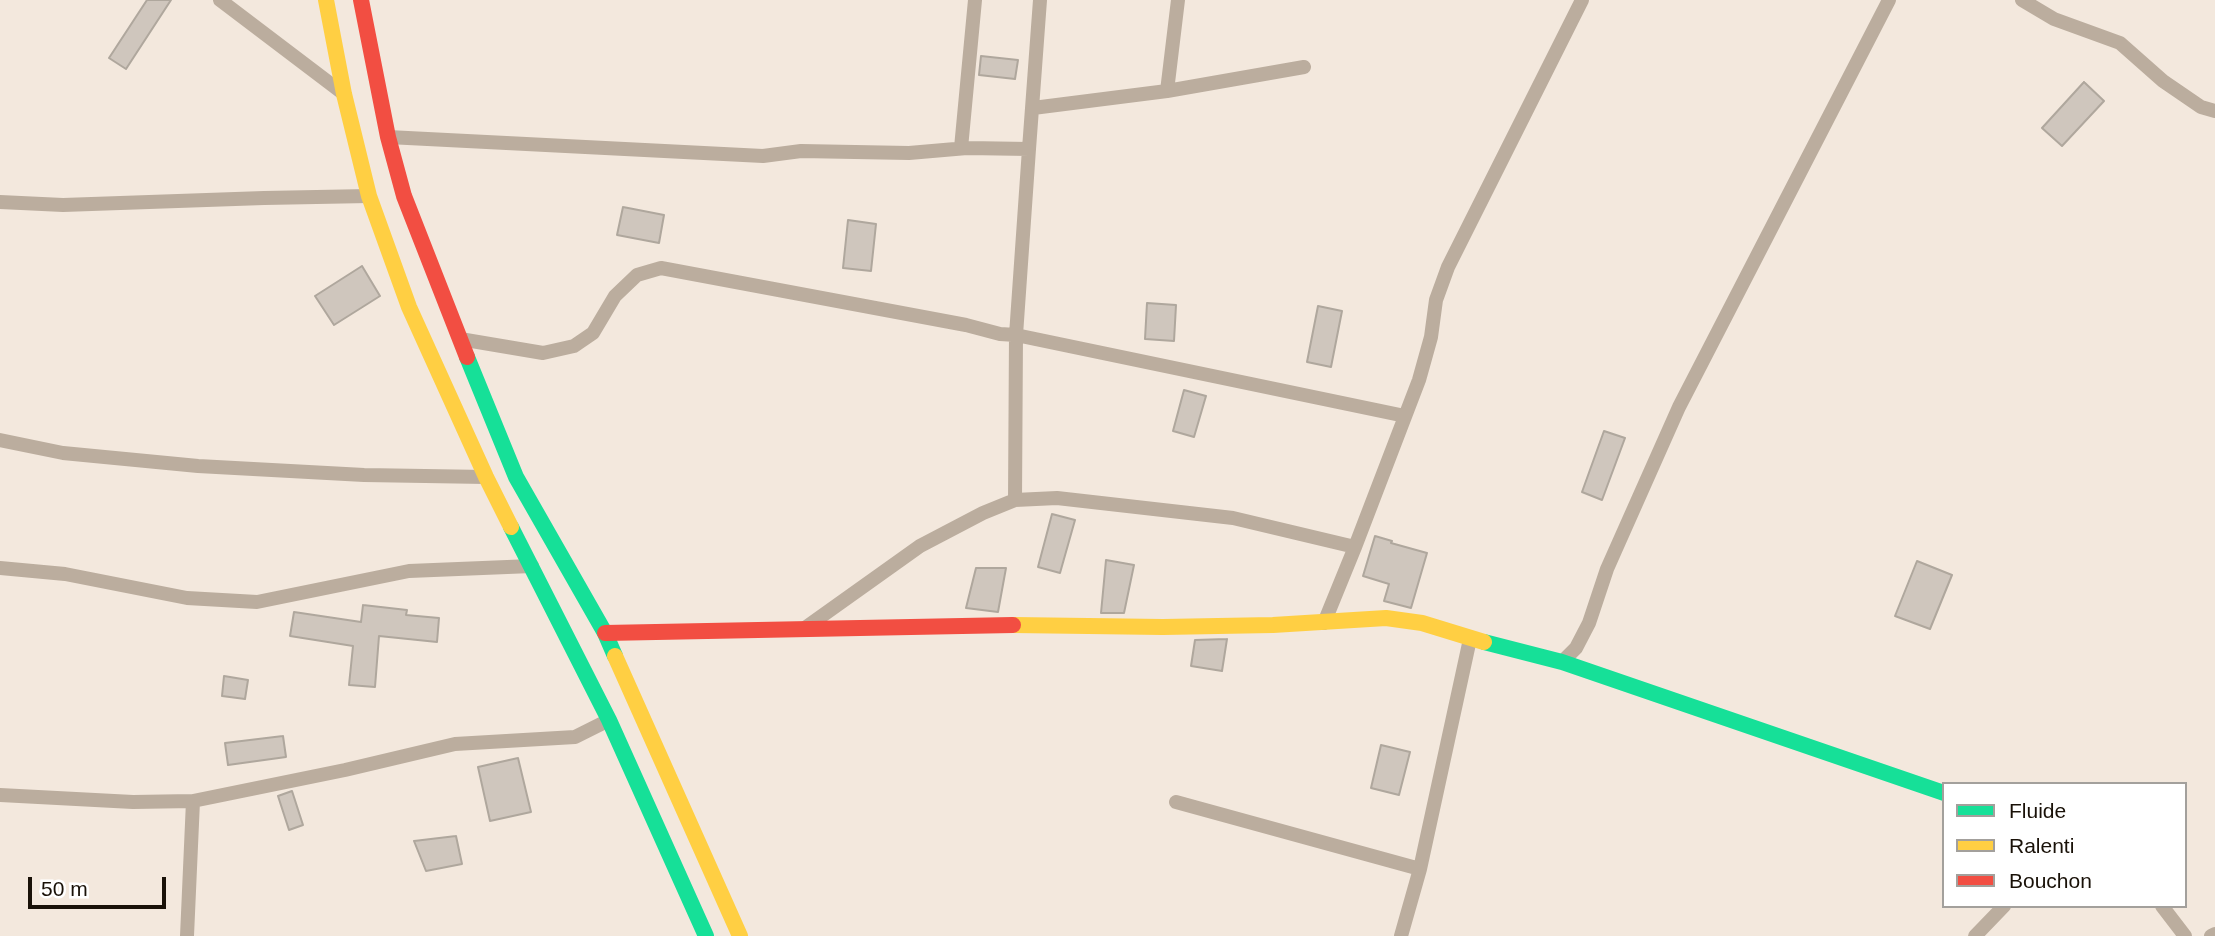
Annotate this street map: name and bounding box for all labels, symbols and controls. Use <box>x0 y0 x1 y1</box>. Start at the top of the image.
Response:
legend <box>1942 782 2187 908</box>
text: Fluide <box>2009 799 2066 822</box>
text: Ralenti <box>2009 834 2074 857</box>
scale bar <box>32 862 170 906</box>
text: Bouchon <box>2009 869 2092 892</box>
text: 50 m <box>41 877 88 900</box>

